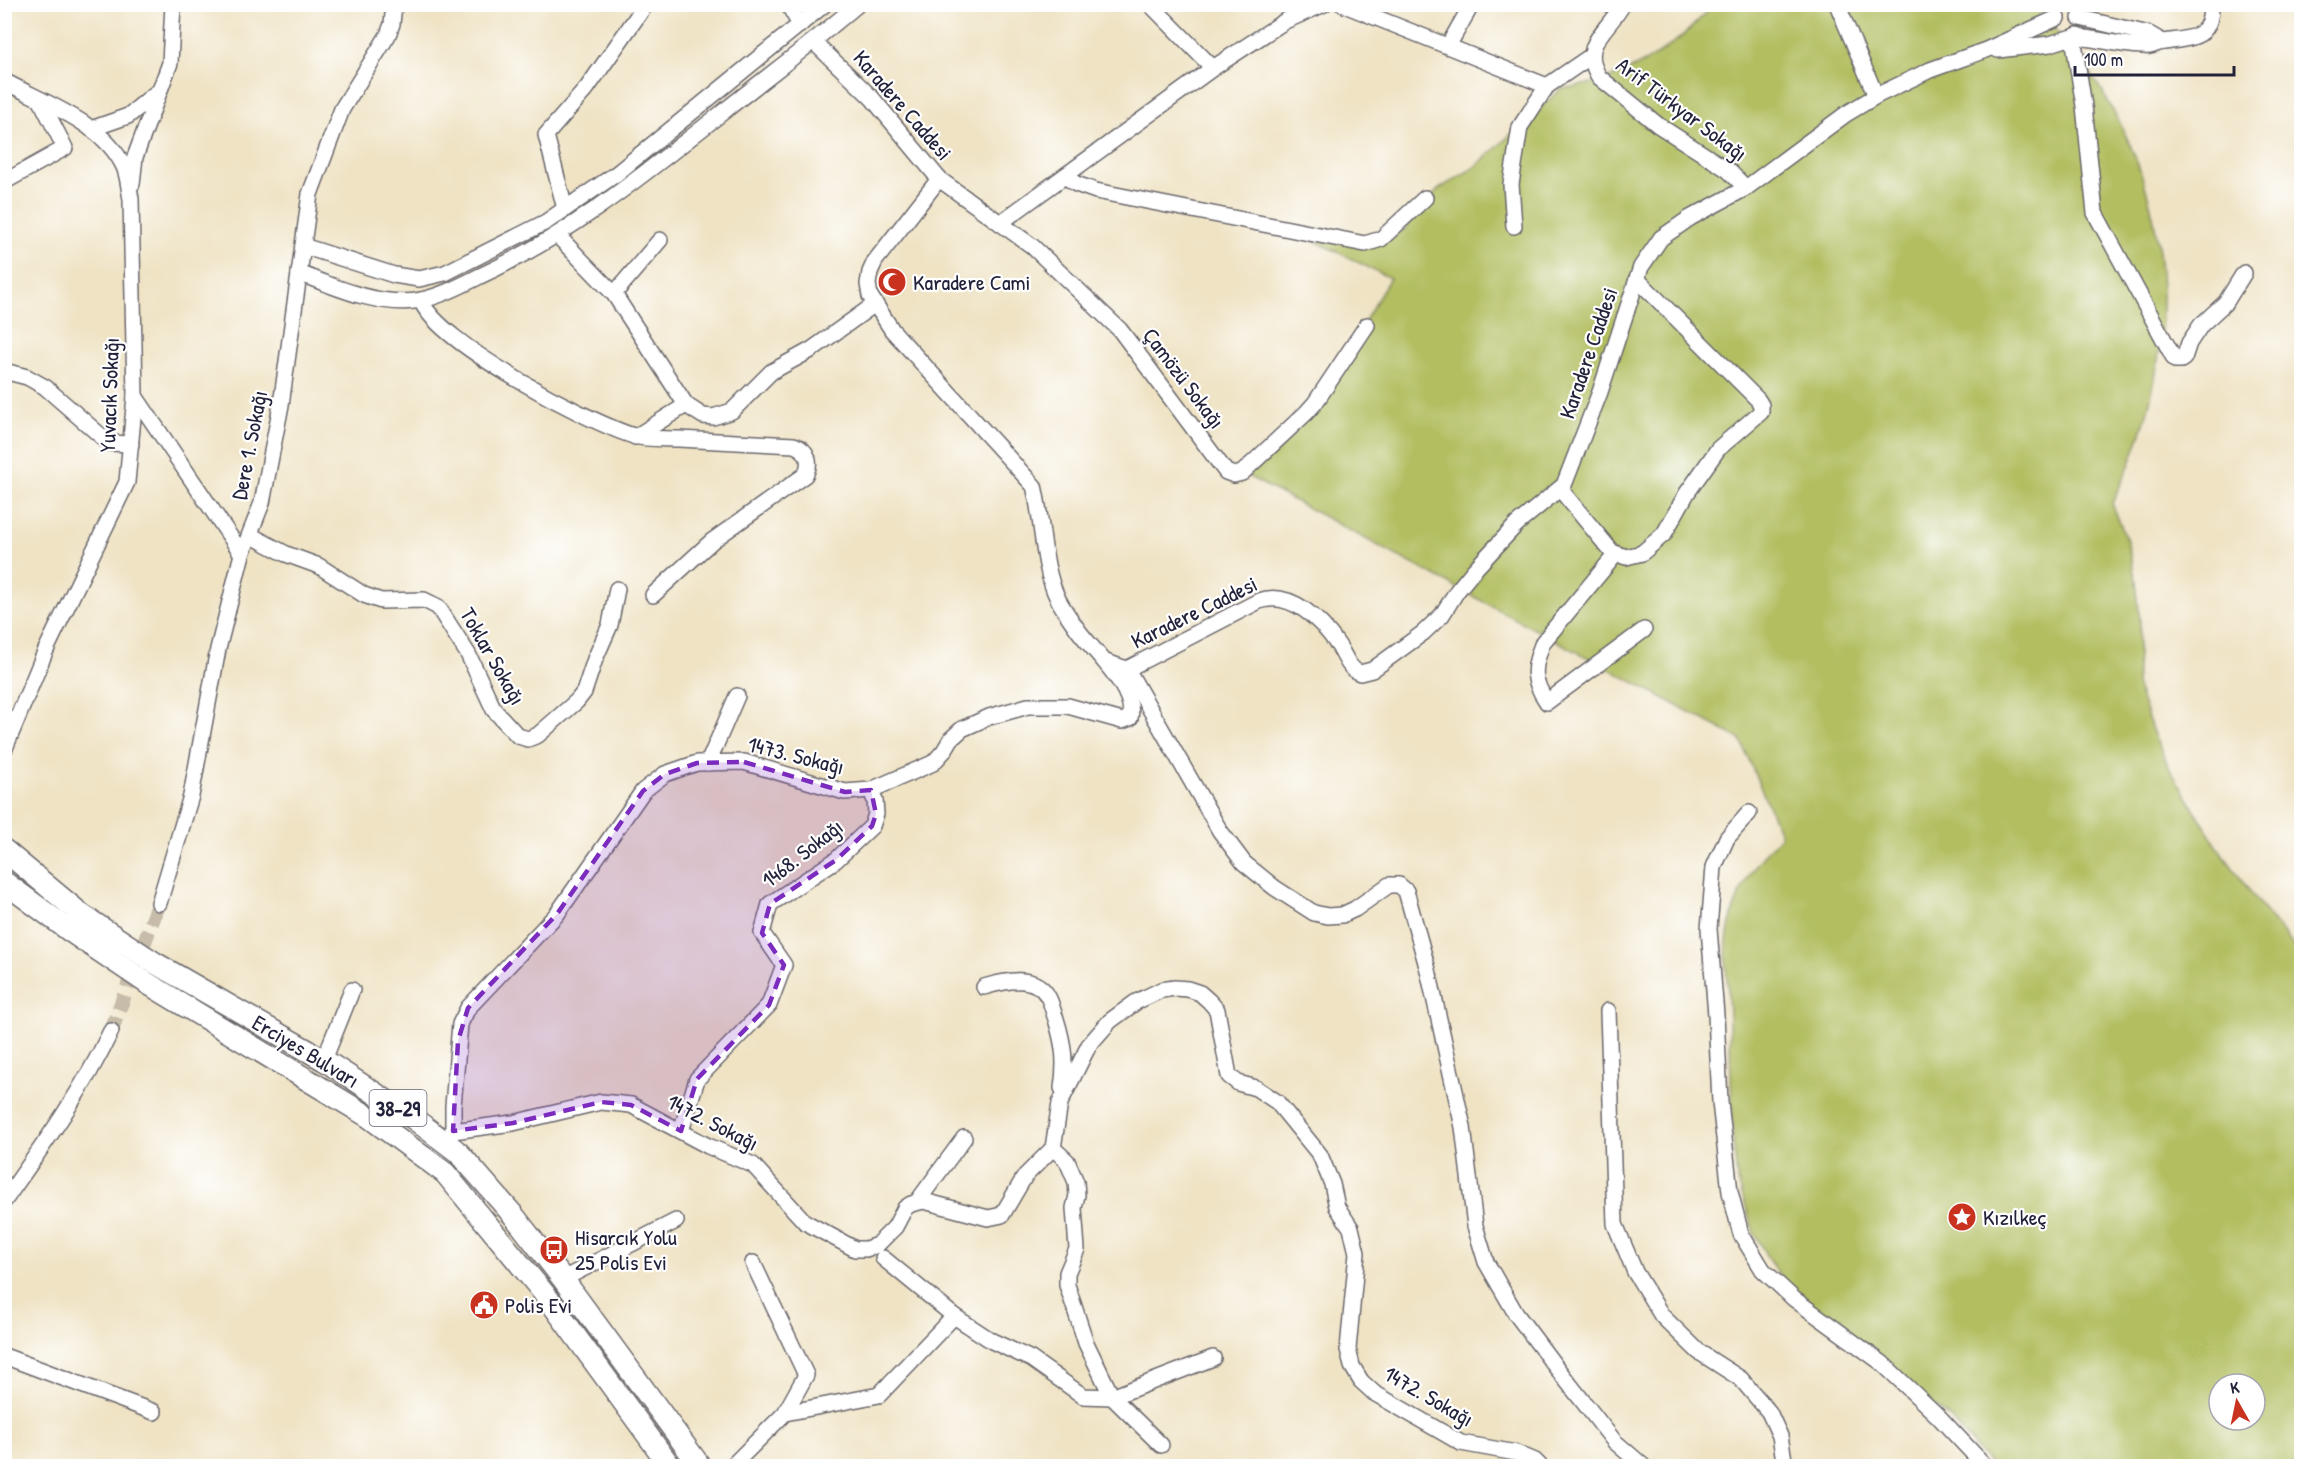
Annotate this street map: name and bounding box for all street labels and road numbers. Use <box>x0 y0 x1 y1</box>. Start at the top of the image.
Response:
street label: Karadere Caddesi <box>847 44 959 166</box>
street label: Arif Türkyar Sokağı <box>1610 50 1754 168</box>
street label: Karadere Caddesi <box>1552 283 1624 423</box>
street label: Çamözü Sokağı <box>1136 321 1232 435</box>
street label: Yuvacık Sokağı <box>92 337 126 453</box>
street label: Dere 1. Sokağı <box>224 388 274 502</box>
street label: Karadere Caddesi <box>1126 569 1262 655</box>
street label: Toklar Sokağı <box>453 602 533 710</box>
street label: 1473. Sokağı <box>745 729 847 781</box>
street label: 1468. Sokağı <box>755 812 849 894</box>
street label: Erciyes Bulvarı <box>247 1007 365 1095</box>
street label: 1472. Sokağı <box>662 1086 764 1158</box>
road number: 38-29 <box>370 1090 426 1126</box>
street label: 1472. Sokağı <box>1379 1358 1479 1434</box>

